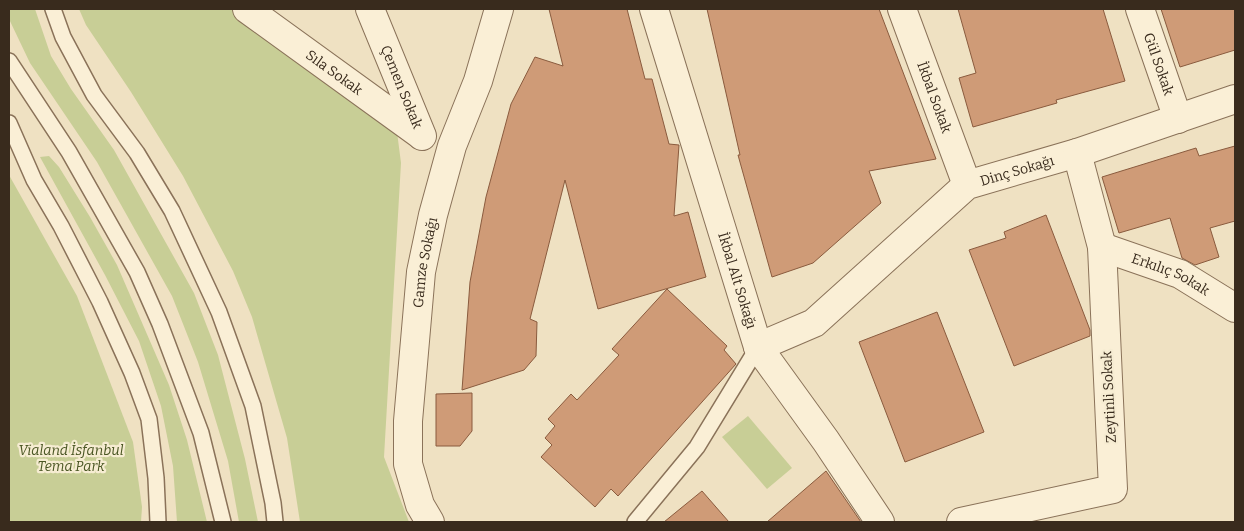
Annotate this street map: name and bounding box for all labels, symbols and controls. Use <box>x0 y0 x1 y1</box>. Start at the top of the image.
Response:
street label: Gül Sokak <box>1140 30 1178 97</box>
street label: Çemen Sokak <box>377 43 426 131</box>
street label: Sıla Sokak <box>303 46 366 99</box>
street label: İkbal Sokak <box>914 59 956 135</box>
street label: Dinç Sokağı <box>978 152 1056 189</box>
street label: Gamze Sokağı <box>409 216 441 308</box>
street label: İkbal Alt Sokağı <box>715 230 760 331</box>
street label: Erkılıç Sokak <box>1129 249 1213 299</box>
street label: Zeytinli Sokak <box>1098 351 1120 443</box>
park label: Vialand İsfanbul Tema Park <box>18 442 124 475</box>

